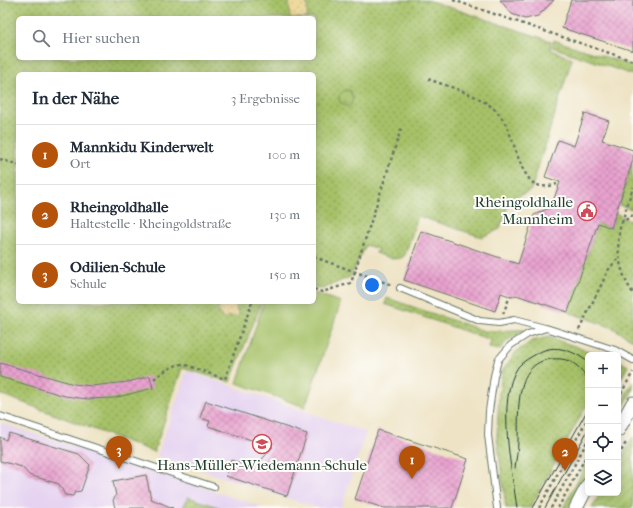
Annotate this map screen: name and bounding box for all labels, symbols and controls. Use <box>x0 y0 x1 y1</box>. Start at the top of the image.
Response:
search box <box>16 16 316 60</box>
icon: search <box>30 27 52 49</box>
text: Hier suchen <box>62 29 140 47</box>
text: In der Nähe <box>32 88 119 108</box>
text: 3 Ergebnisse <box>231 91 300 106</box>
text: Mannkidu Kinderwelt <box>70 138 214 156</box>
text: 1 <box>43 147 47 162</box>
text: 100 m <box>267 147 300 162</box>
text: Ort <box>70 156 91 171</box>
place label: Rheingoldhalle Mannheim <box>475 193 574 228</box>
text: Rheingoldhalle <box>70 198 168 216</box>
public building icon: Rheingoldhalle Mannheim <box>576 200 598 222</box>
text: 2 <box>42 207 48 222</box>
text: 130 m <box>269 207 300 222</box>
text: Haltestelle · Rheingoldstraße <box>70 216 231 231</box>
text: Odilien-Schule <box>70 258 165 276</box>
text: 3 <box>42 267 48 282</box>
text: 150 m <box>269 267 300 282</box>
your location <box>362 275 382 295</box>
text: Schule <box>70 276 107 291</box>
map controls <box>585 352 621 496</box>
button: + <box>585 352 621 388</box>
button: − <box>585 388 621 424</box>
button: locate <box>585 424 621 460</box>
school or university icon: Hans-Müller-Wiedemann-Schule <box>251 433 273 455</box>
pin: 3 <box>106 436 132 469</box>
pin: 2 <box>552 438 578 471</box>
pin: 1 <box>399 446 425 479</box>
place label: Hans-Müller-Wiedemann-Schule <box>157 456 368 474</box>
button: layers <box>585 460 621 496</box>

